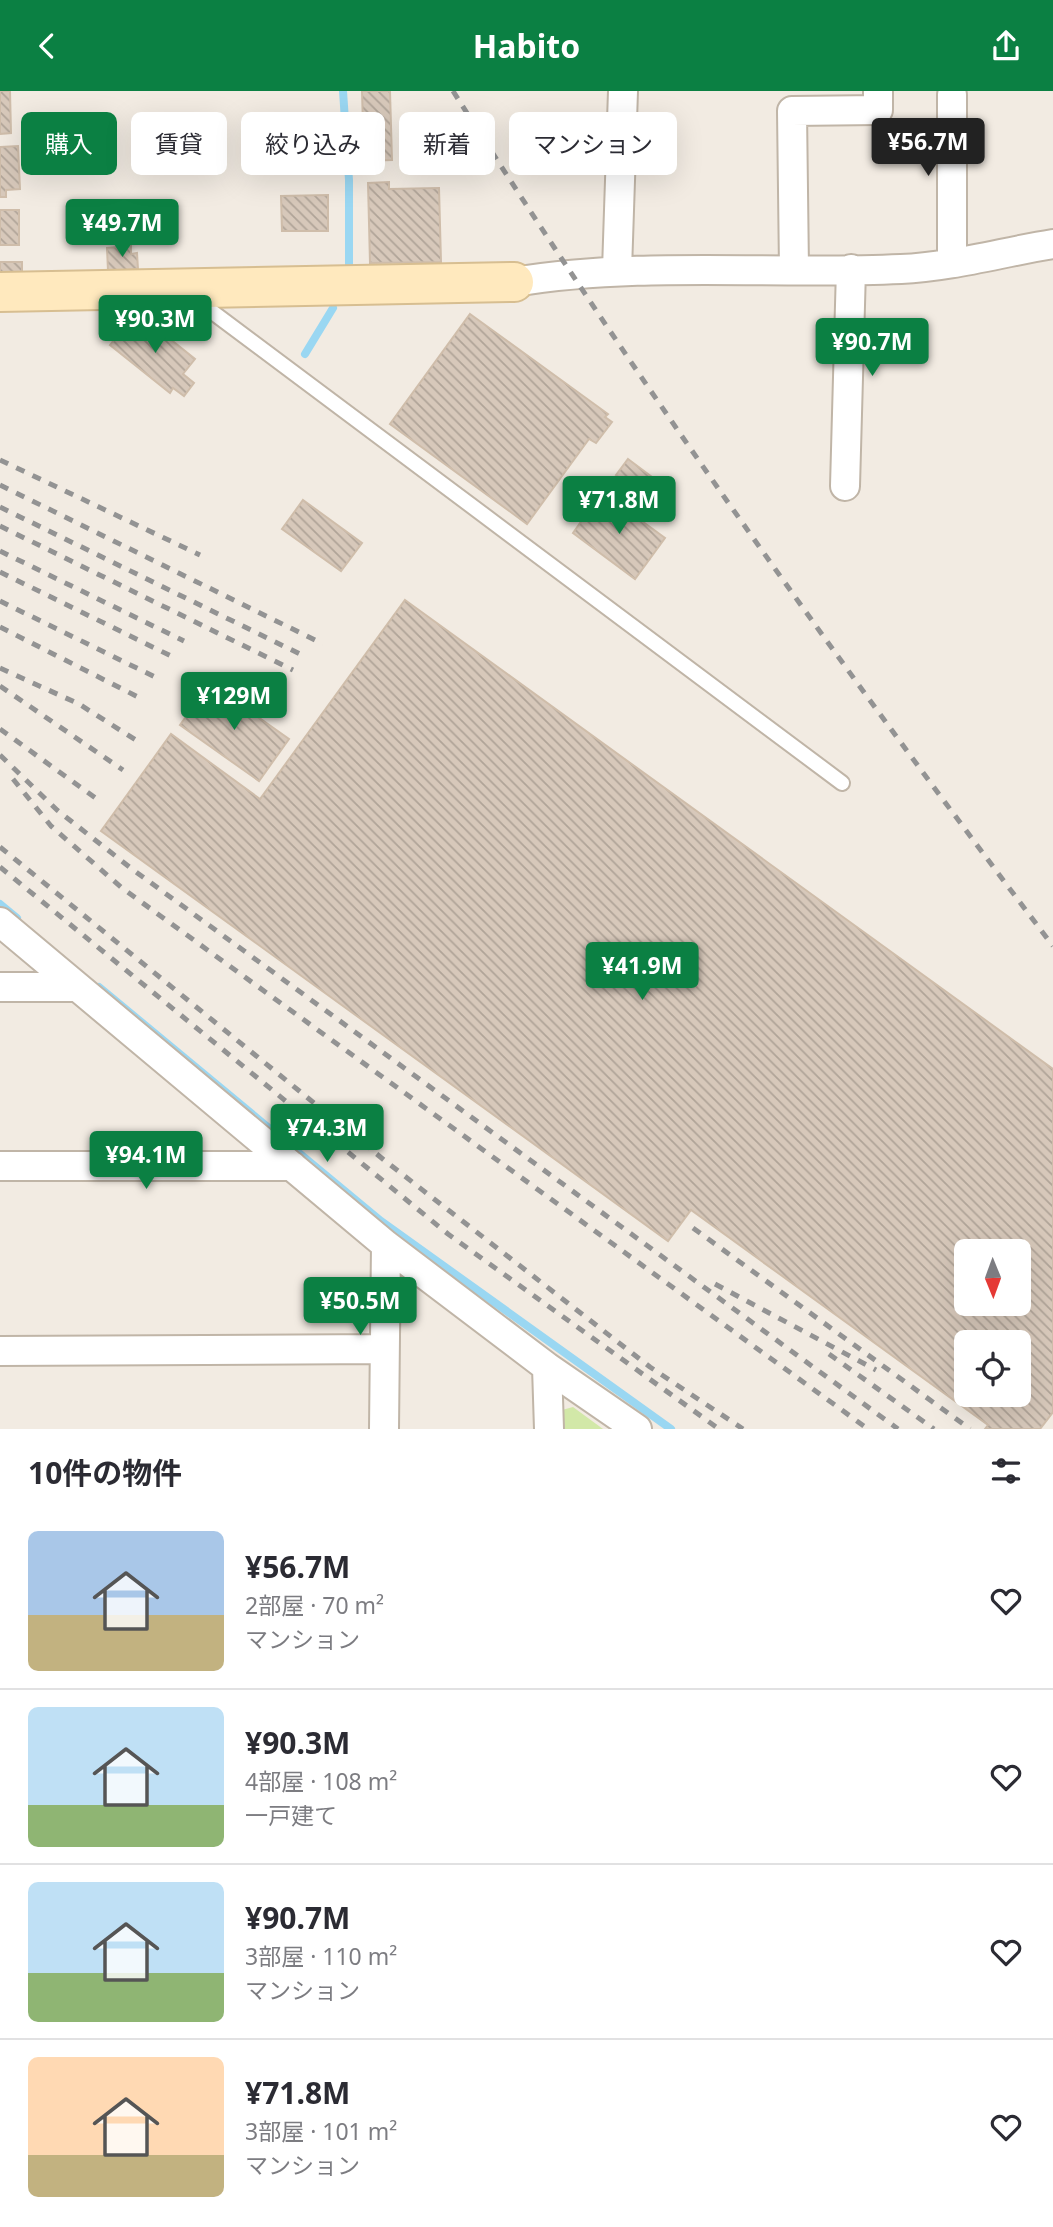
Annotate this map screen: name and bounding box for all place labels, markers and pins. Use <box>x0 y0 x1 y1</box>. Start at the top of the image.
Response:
pin: ¥56.7M <box>871 119 985 178</box>
pin: ¥49.7M <box>65 199 179 259</box>
pin: ¥90.3M <box>98 295 212 355</box>
pin: ¥90.7M <box>815 319 929 378</box>
pin: ¥71.8M <box>562 477 676 536</box>
pin: ¥129M <box>185 673 283 732</box>
pin: ¥41.9M <box>585 943 699 1002</box>
pin: ¥74.3M <box>270 1105 384 1164</box>
pin: ¥94.1M <box>89 1131 203 1191</box>
pin: ¥50.5M <box>303 1277 417 1337</box>

